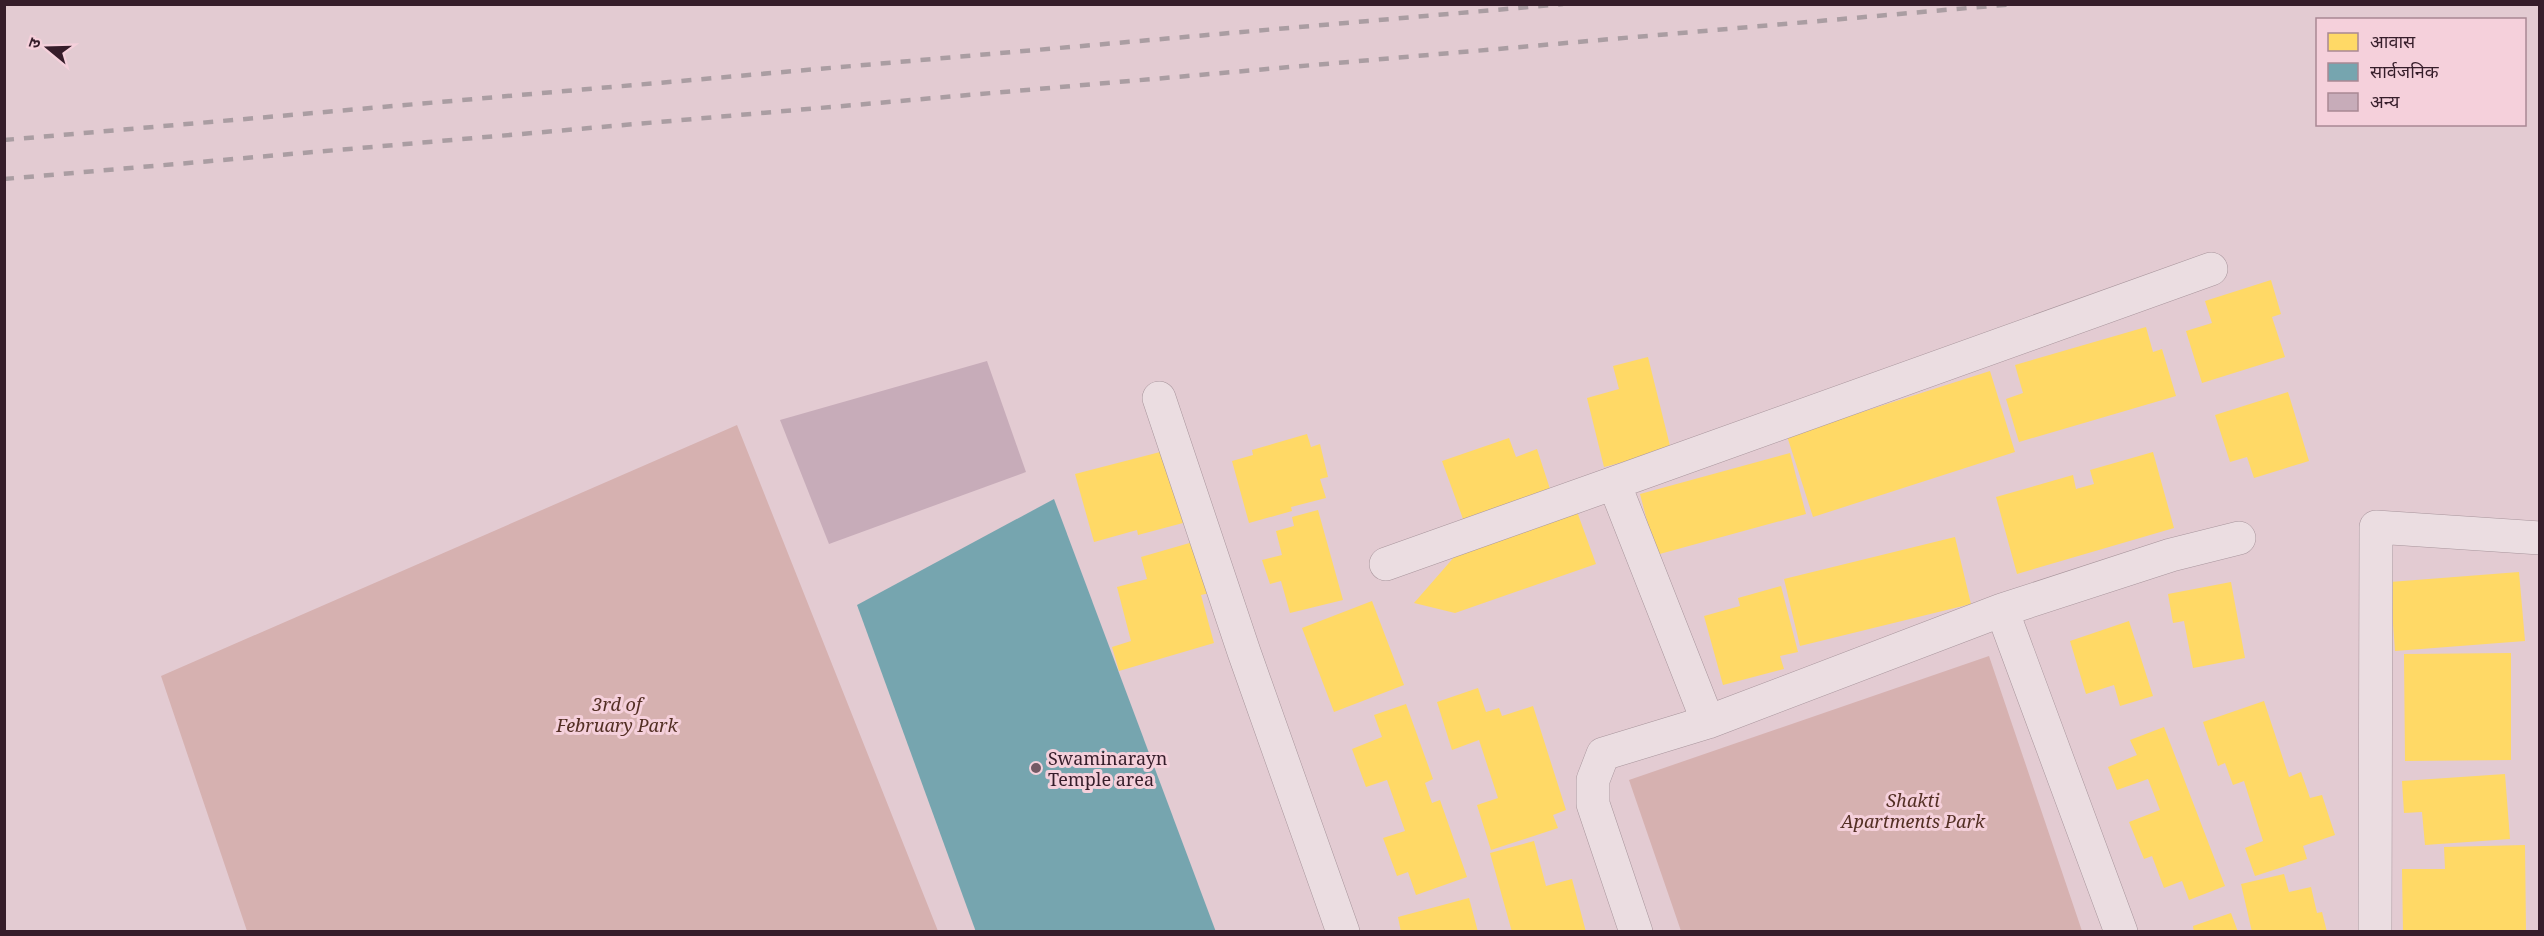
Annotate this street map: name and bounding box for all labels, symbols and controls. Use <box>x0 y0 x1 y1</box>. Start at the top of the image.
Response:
north arrow <box>18 18 78 78</box>
legend <box>2316 18 2526 126</box>
text: आवास <box>2370 29 2416 53</box>
text: उ <box>22 35 46 51</box>
text: सार्वजनिक <box>2370 59 2440 83</box>
text: अन्य <box>2370 89 2400 113</box>
park label: 3rd of February Park <box>555 692 678 737</box>
place label: Swaminarayn Temple area <box>1048 746 1168 791</box>
marker: Swaminarayn Temple area <box>1029 761 1043 775</box>
park label: Shakti Apartments Park <box>1839 788 1986 833</box>

